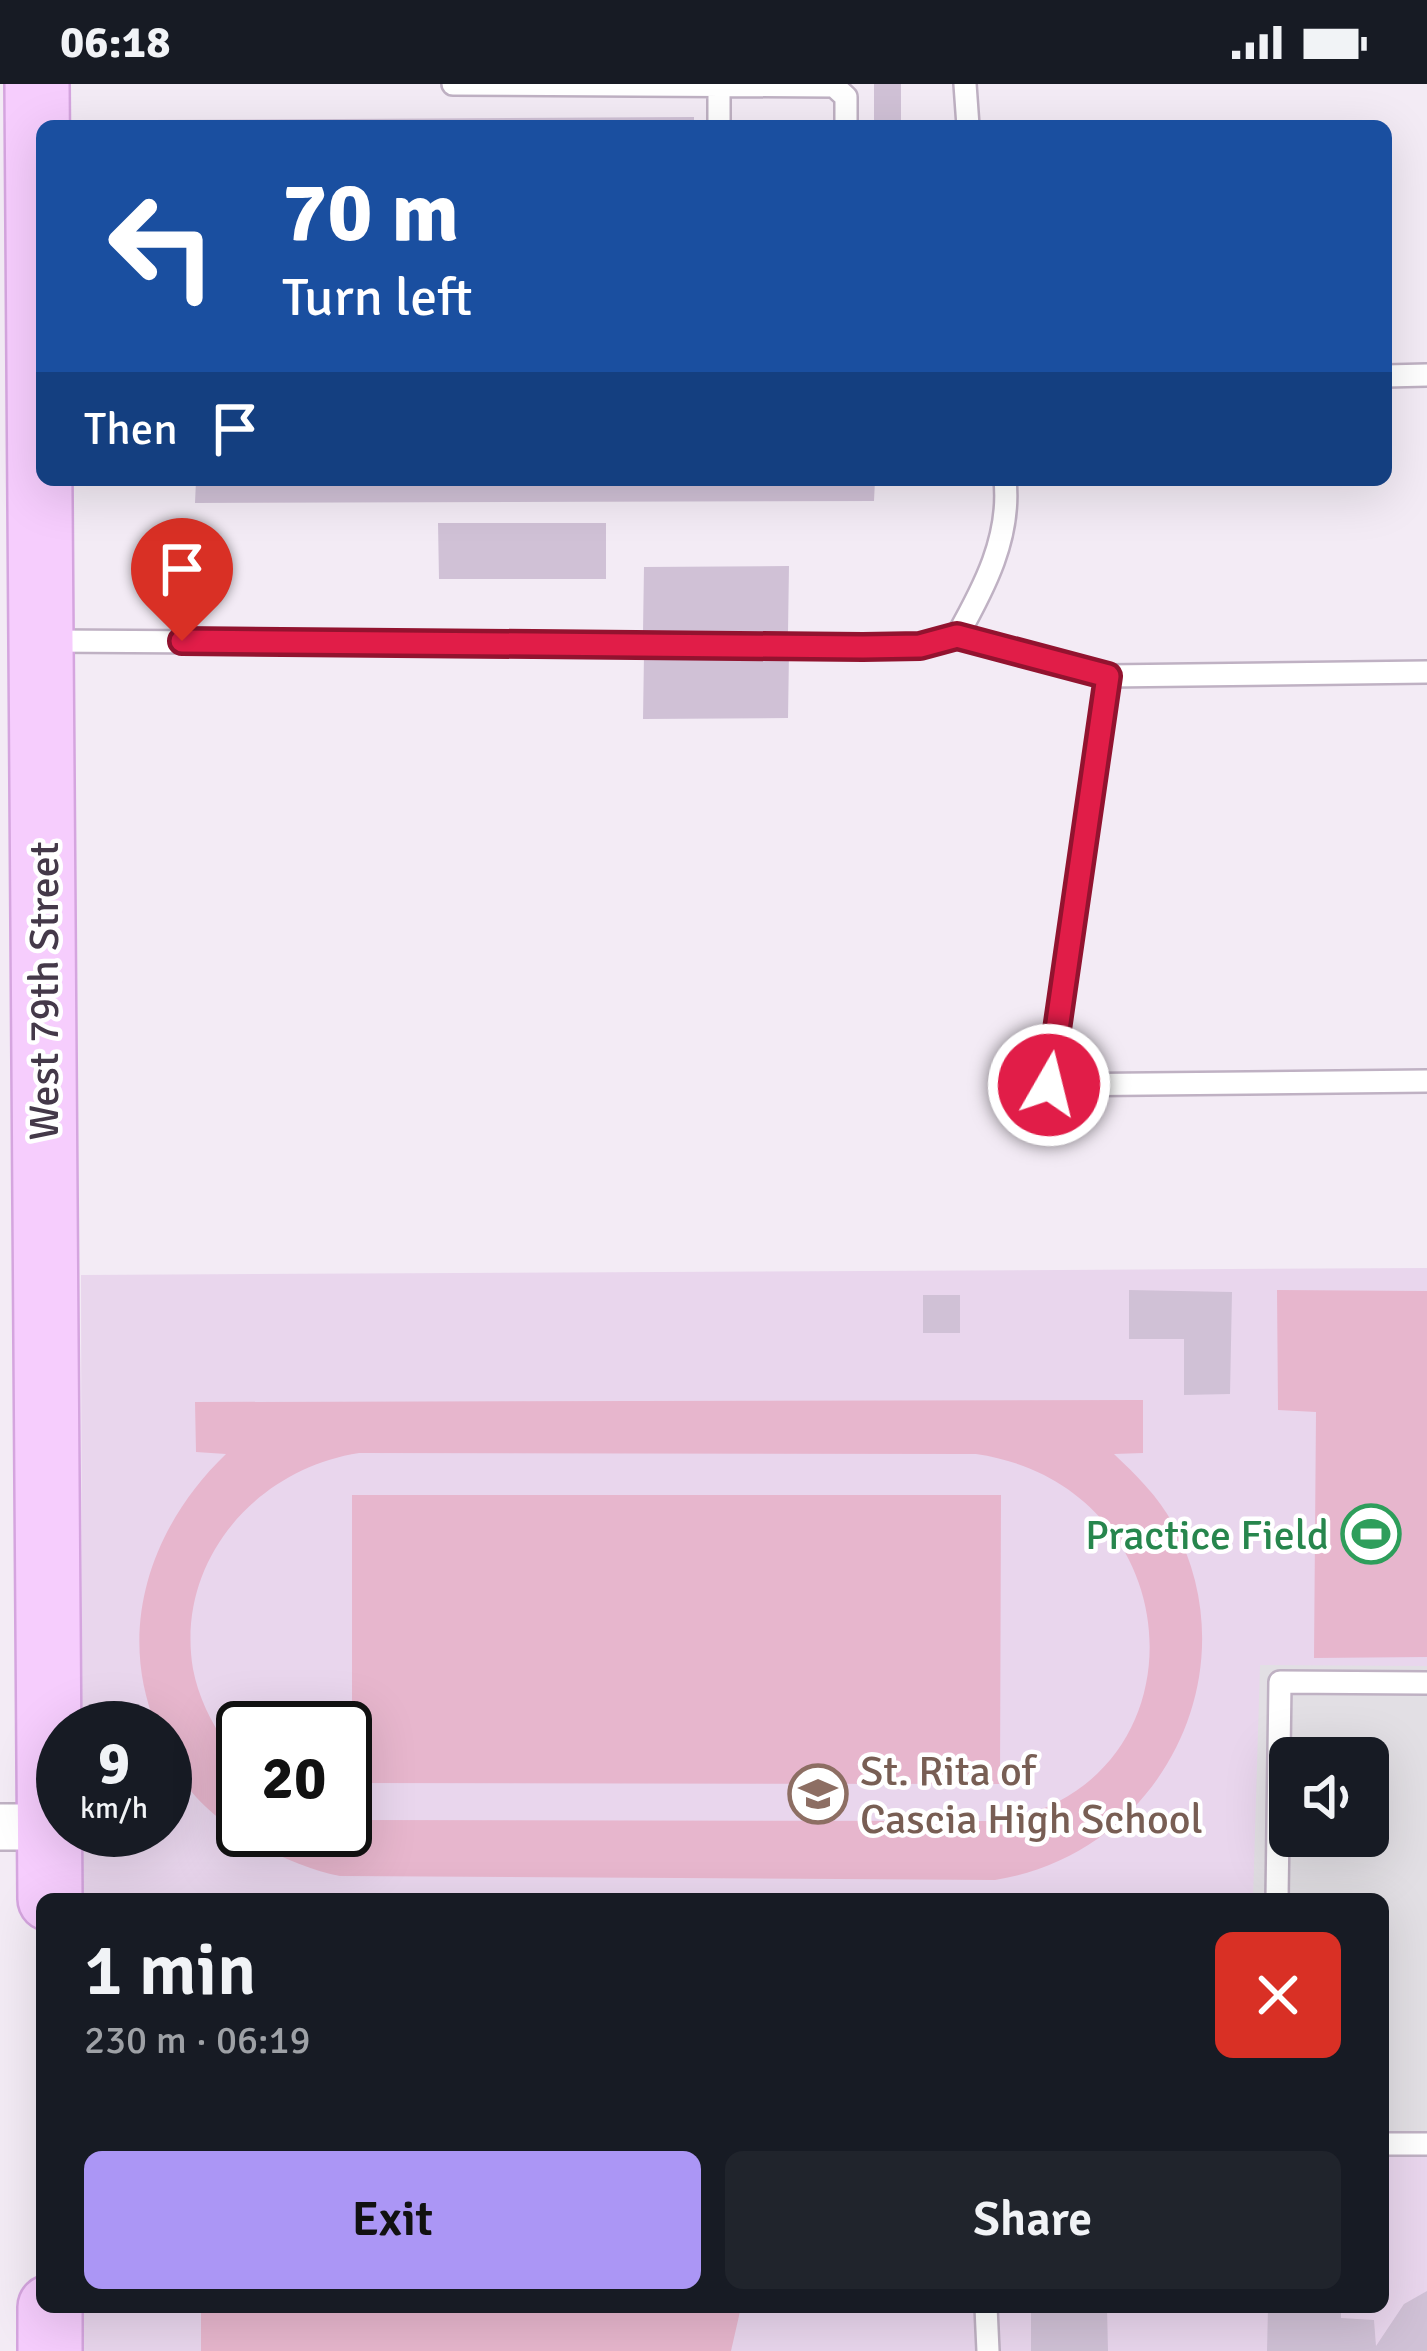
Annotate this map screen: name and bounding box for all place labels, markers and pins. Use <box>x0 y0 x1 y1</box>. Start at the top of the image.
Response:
pin <box>131 518 233 641</box>
sports icon: Practice Field <box>1340 1503 1402 1565</box>
place label: Practice Field <box>1085 1510 1329 1561</box>
place label: St. Rita of Cascia High School <box>860 1746 1203 1845</box>
school or university icon: St. Rita of Cascia High School <box>787 1763 849 1825</box>

